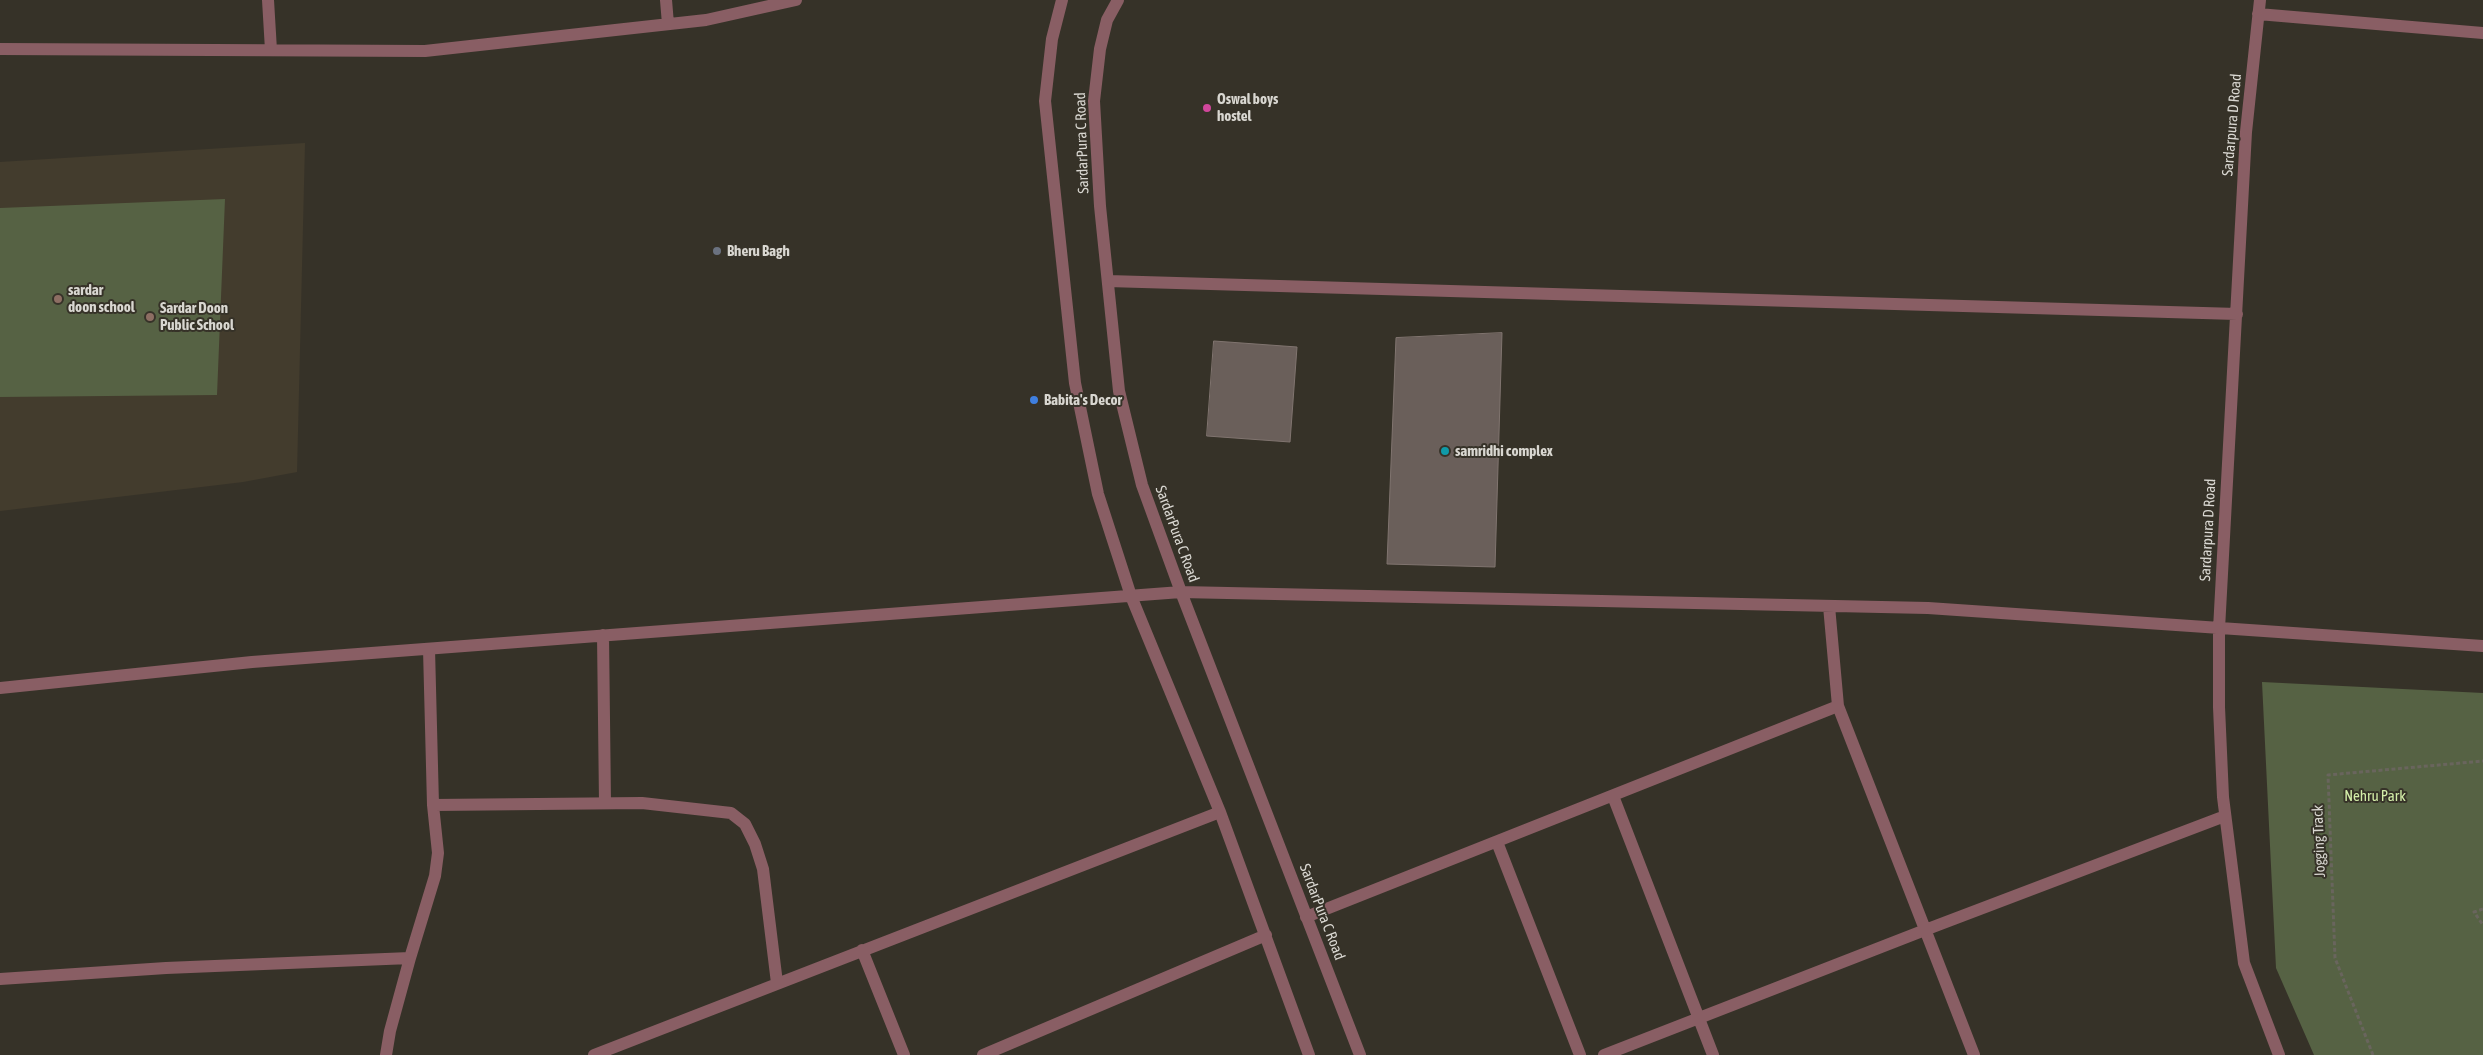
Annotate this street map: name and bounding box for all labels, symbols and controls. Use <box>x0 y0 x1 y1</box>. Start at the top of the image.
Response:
street label: Sardarpura D Road <box>2219 73 2245 177</box>
place label: Oswal boys hostel <box>1217 90 1278 125</box>
street label: SardarPura C Road <box>1071 92 1093 194</box>
marker: Oswal boys hostel <box>1201 102 1213 114</box>
place label: Bheru Bagh <box>727 242 790 260</box>
marker: Bheru Bagh <box>711 245 723 257</box>
place label: sardar doon school <box>68 281 135 316</box>
marker: sardar doon school <box>52 293 64 305</box>
place label: Sardar Doon Public School <box>160 299 234 334</box>
marker: Sardar Doon Public School <box>144 311 156 323</box>
place label: Babita's Decor <box>1044 391 1122 409</box>
marker: Babita's Decor <box>1028 394 1040 406</box>
place label: samridhi complex <box>1455 442 1553 460</box>
marker: samridhi complex <box>1439 445 1451 457</box>
street label: Sardarpura D Road <box>2196 478 2220 582</box>
street label: SardarPura C Road <box>1151 483 1203 585</box>
park label: Nehru Park <box>2344 787 2406 805</box>
street label: Jogging Track <box>2309 804 2329 878</box>
street label: SardarPura C Road <box>1295 861 1349 963</box>

